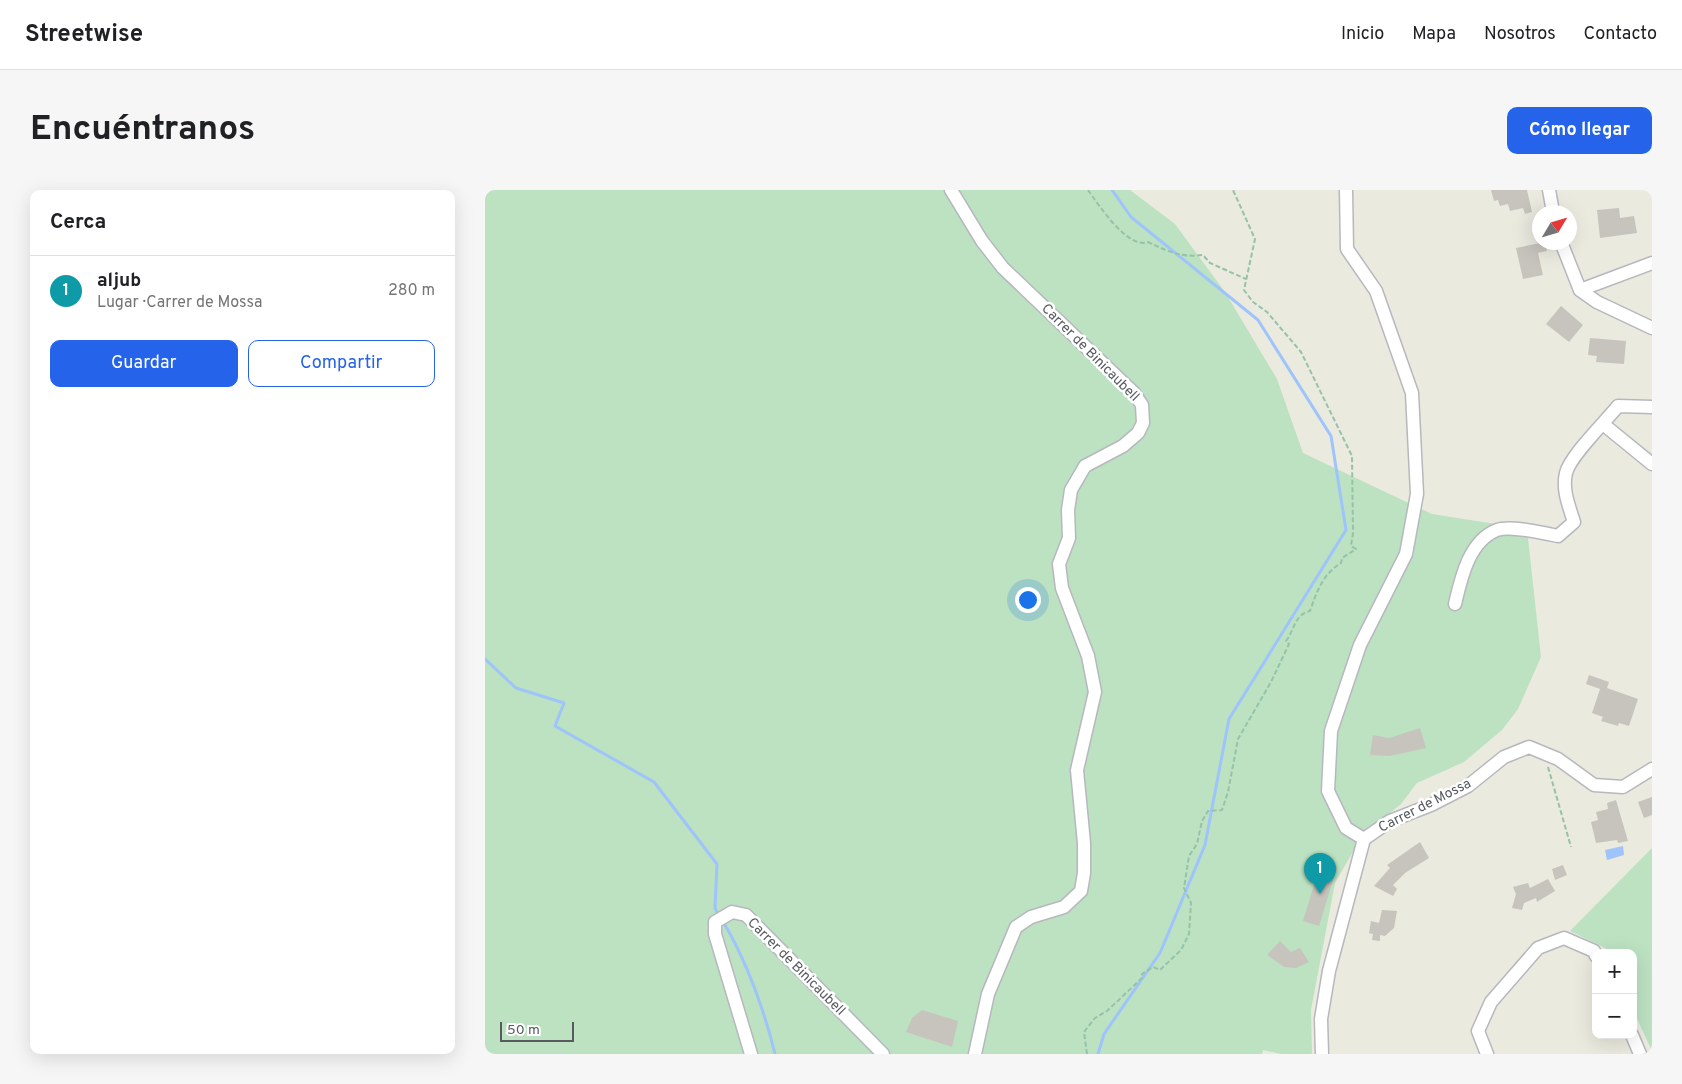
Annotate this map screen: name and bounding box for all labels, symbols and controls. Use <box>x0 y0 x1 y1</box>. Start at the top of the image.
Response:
text: Streetwise <box>25 20 143 50</box>
text: Inicio <box>1341 23 1384 46</box>
text: Mapa <box>1412 23 1456 46</box>
text: Nosotros <box>1484 23 1556 46</box>
text: Contacto <box>1584 23 1657 46</box>
button: Cómo llegar <box>1507 107 1652 154</box>
text: Encuéntranos <box>30 108 255 152</box>
north arrow <box>1532 205 1577 250</box>
text: Cerca <box>50 209 106 236</box>
text: aljub <box>97 269 141 293</box>
text: 1 <box>63 281 69 301</box>
text: 280 m <box>388 281 435 301</box>
text: Lugar · Carrer de Mossa <box>97 293 262 313</box>
street label: Carrer de Binicaubell <box>1038 301 1142 405</box>
button: Guardar <box>50 340 238 387</box>
button: Compartir <box>248 340 435 387</box>
your location <box>1015 587 1041 613</box>
street label: Carrer de Mossa <box>1376 775 1474 837</box>
pin: 1 <box>1304 853 1336 894</box>
street label: Carrer de Binicaubell <box>744 915 848 1019</box>
map controls <box>1592 949 1637 1039</box>
button: + <box>1592 949 1637 994</box>
button: − <box>1592 994 1637 1039</box>
scale bar <box>500 1019 574 1042</box>
text: 50 m <box>507 1022 540 1039</box>

